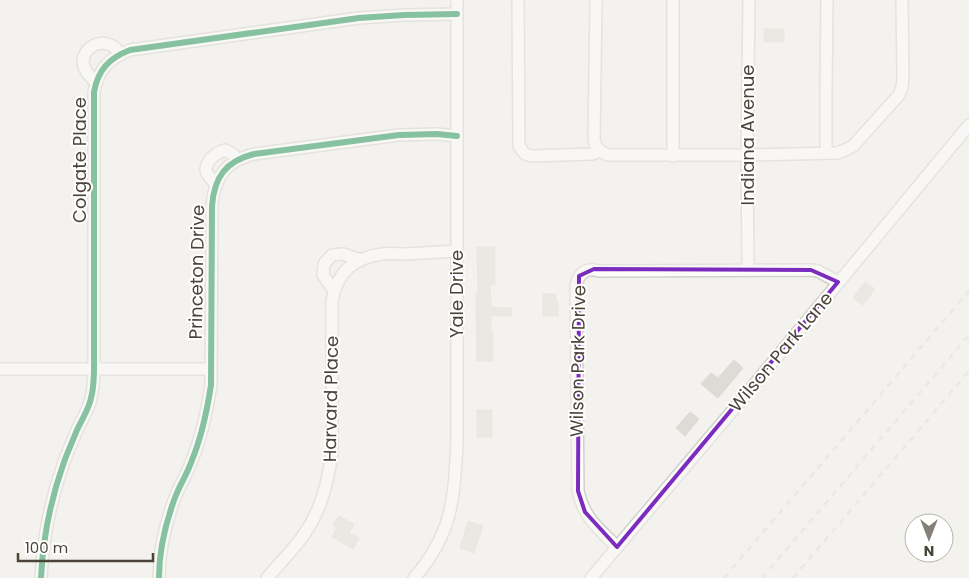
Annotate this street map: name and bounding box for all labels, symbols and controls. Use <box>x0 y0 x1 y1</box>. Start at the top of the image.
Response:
street label: Indiana Avenue <box>735 65 760 205</box>
street label: Colgate Place <box>67 97 92 223</box>
street label: Princeton Drive <box>183 204 210 340</box>
street label: Yale Drive <box>444 250 469 338</box>
street label: Wilson Park Drive <box>564 285 591 437</box>
street label: Wilson Park Lane <box>723 286 838 417</box>
street label: Harvard Place <box>317 336 344 462</box>
north arrow <box>904 513 954 563</box>
scale bar <box>18 530 152 562</box>
text: 100 m <box>25 537 68 558</box>
text: N <box>924 541 934 561</box>

